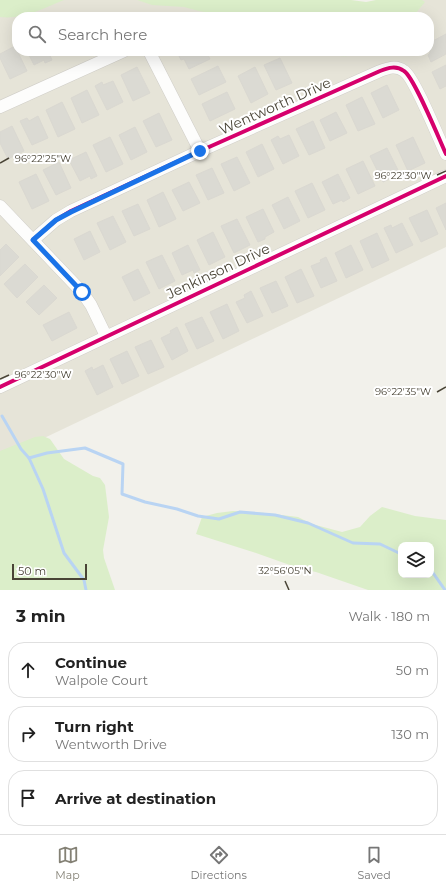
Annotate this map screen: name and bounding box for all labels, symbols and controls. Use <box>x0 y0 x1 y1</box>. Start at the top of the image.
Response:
search box <box>12 12 434 56</box>
icon: search <box>26 23 48 45</box>
text: Search here <box>58 25 147 44</box>
street label: Wentworth Drive <box>216 73 334 139</box>
route end <box>191 142 209 160</box>
text: 96°22'25"W <box>15 152 71 165</box>
text: 96°22'30"W <box>374 169 432 182</box>
street label: Jenkinson Drive <box>163 239 273 303</box>
route start <box>73 283 91 301</box>
text: 96°22'30"W <box>14 368 72 381</box>
text: 96°22'35"W <box>375 385 431 398</box>
map controls <box>398 542 434 578</box>
button: layers <box>398 542 434 578</box>
scale bar <box>12 562 87 581</box>
text: 50 m <box>18 564 46 578</box>
text: 32°56'05"N <box>258 564 312 577</box>
text: 3 min <box>16 606 66 626</box>
text: Walk · 180 m <box>348 608 430 624</box>
text: Continue <box>55 653 127 672</box>
icon: ahead <box>17 659 39 681</box>
text: 50 m <box>396 662 429 678</box>
text: Walpole Court <box>55 672 148 688</box>
text: Turn right <box>55 717 134 736</box>
icon: right <box>17 723 39 745</box>
text: 130 m <box>391 726 429 742</box>
text: Wentworth Drive <box>55 736 167 752</box>
icon: arrive <box>17 787 39 809</box>
text: Arrive at destination <box>55 789 216 808</box>
tab: Map <box>55 844 80 882</box>
tab: Directions <box>191 844 247 882</box>
tab: Saved <box>358 844 391 882</box>

